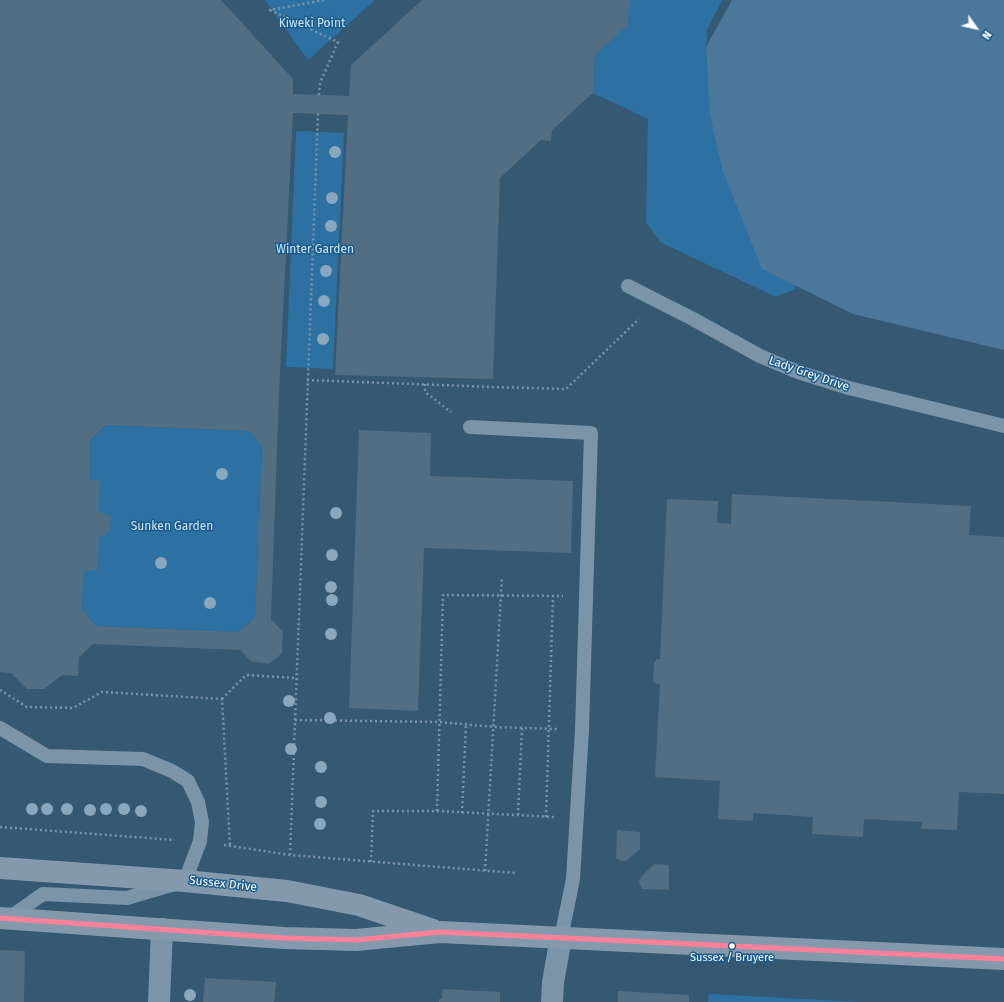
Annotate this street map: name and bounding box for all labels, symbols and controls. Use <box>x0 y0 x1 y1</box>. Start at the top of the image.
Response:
north arrow <box>956 8 996 48</box>
park label: Kìwekì Point <box>279 17 345 31</box>
text: N <box>979 28 994 42</box>
park label: Winter Garden <box>276 243 354 257</box>
street label: Lady Grey Drive <box>767 353 851 395</box>
park label: Sunken Garden <box>131 520 213 534</box>
street label: Sussex Drive <box>188 873 258 895</box>
marker: Sussex / Bruyere <box>727 941 737 951</box>
place label: Sussex / Bruyere <box>690 951 774 965</box>

